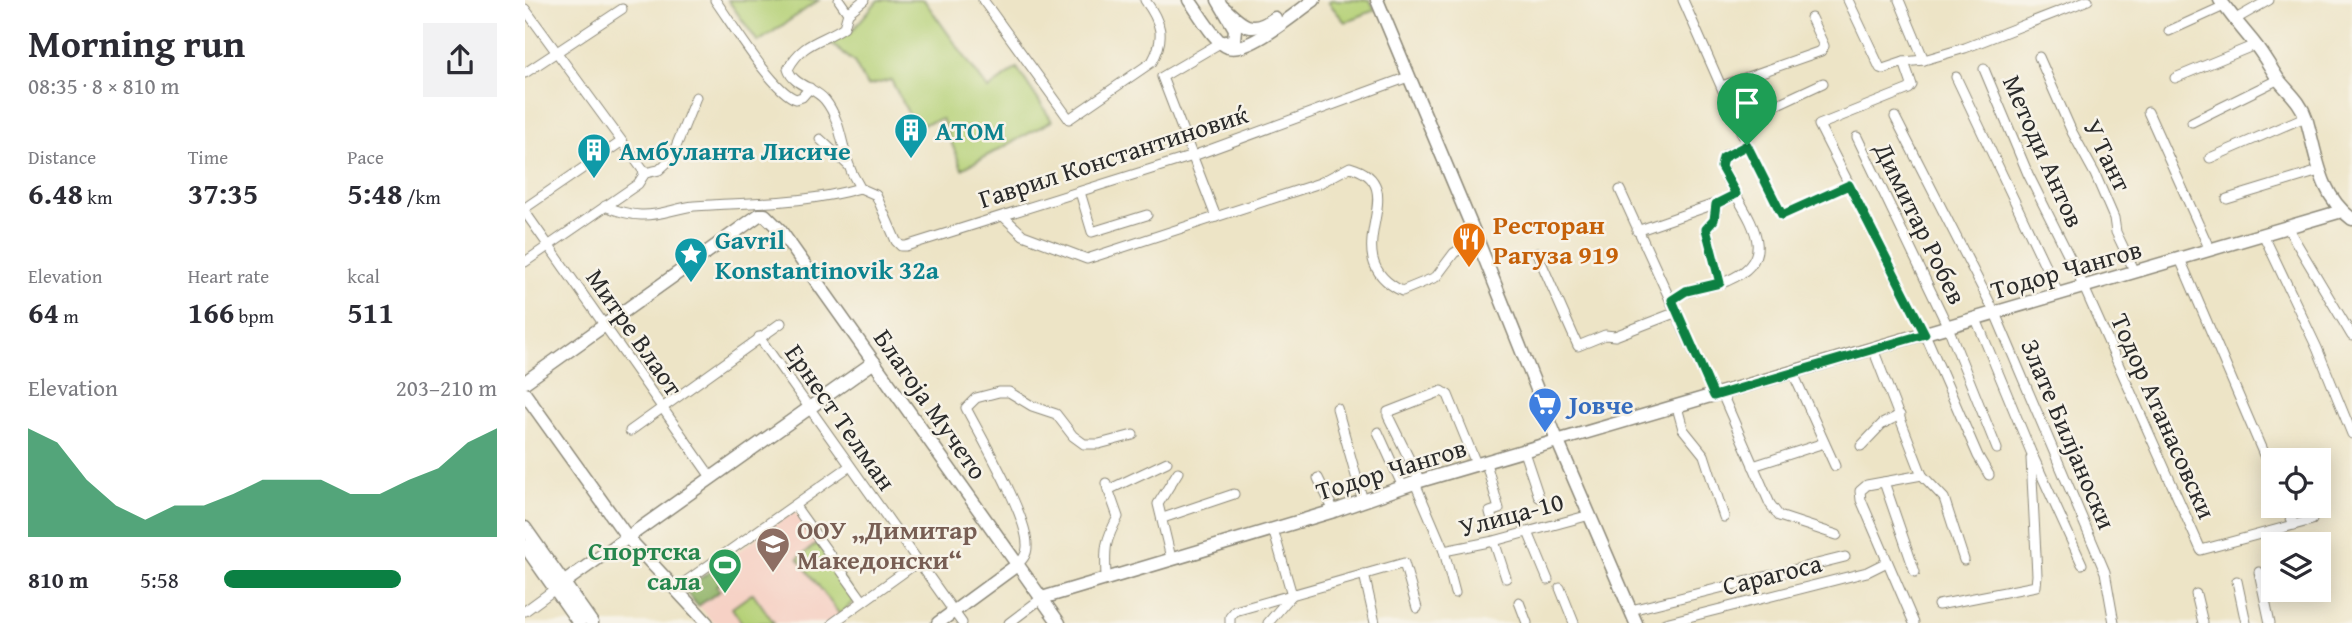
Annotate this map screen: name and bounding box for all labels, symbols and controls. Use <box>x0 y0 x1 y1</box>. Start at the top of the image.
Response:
text: Morning run <box>28 15 245 71</box>
button: share <box>423 23 497 97</box>
text: 08:35 · 8 × 810 m <box>28 69 180 102</box>
street label: Методи Антов <box>1993 69 2095 233</box>
pin <box>1717 73 1777 145</box>
icon: arrive <box>1728 84 1766 122</box>
street label: Гаврил Константиновиќ <box>973 94 1253 218</box>
building icon: АТОМ <box>892 111 930 160</box>
place label: АТОМ <box>935 111 1005 150</box>
street label: У Тант <box>2074 112 2142 198</box>
building icon: Амбуланта Лисиче <box>575 131 613 180</box>
place label: Амбуланта Лисиче <box>619 131 851 170</box>
street label: Димитар Робев <box>1864 134 1977 311</box>
text: Distance <box>28 143 96 171</box>
text: Time <box>188 143 228 171</box>
text: Pace <box>347 143 384 171</box>
text: 6.48 <box>28 171 83 215</box>
text: 37:35 <box>188 171 258 215</box>
text: 5:48 <box>347 171 402 215</box>
text: km <box>83 183 112 211</box>
text: /km <box>402 183 441 211</box>
place label: Ресторан Рагуза 919 <box>1493 205 1619 274</box>
place label: Gavril Konstantinovik 32a <box>715 220 940 289</box>
restaurant icon: Ресторан Рагуза 919 <box>1450 220 1488 269</box>
street label: Тодор Чангов <box>1986 229 2146 309</box>
place icon: Gavril Konstantinovik 32a <box>672 235 710 284</box>
street label: Митре Влаот <box>577 260 694 404</box>
text: Elevation <box>28 262 102 290</box>
text: Heart rate <box>188 262 269 290</box>
text: kcal <box>347 262 380 290</box>
text: 64 <box>28 290 59 334</box>
text: 166 <box>188 290 234 334</box>
text: 511 <box>347 290 394 334</box>
text: m <box>59 302 79 330</box>
text: bpm <box>234 302 274 330</box>
street label: Тодор Атанасовски <box>2101 307 2227 525</box>
street label: Благоја Мучето <box>864 321 998 487</box>
street label: Злате Билјаноски <box>2011 333 2127 535</box>
street label: Ернест Телман <box>776 336 906 498</box>
text: Elevation <box>28 371 118 404</box>
text: 203–210 m <box>396 371 497 404</box>
supermarket icon: Јовче <box>1526 385 1564 434</box>
place label: Јовче <box>1565 385 1634 424</box>
street label: Тодор Чангов <box>1311 428 1471 510</box>
map controls <box>2261 448 2331 602</box>
button: locate <box>2261 448 2331 518</box>
street label: Улица-10 <box>1454 481 1568 547</box>
place label: ООУ „Димитар Македонски“ <box>797 510 978 579</box>
school or university icon: ООУ „Димитар Македонски“ <box>754 525 792 574</box>
place label: Спортска сала <box>588 531 702 600</box>
button: layers <box>2261 532 2331 602</box>
street label: Сарагоса <box>1718 543 1826 605</box>
sports icon: Спортска сала <box>706 546 744 595</box>
text: 810 m <box>28 563 89 596</box>
text: 5:58 <box>140 563 179 596</box>

